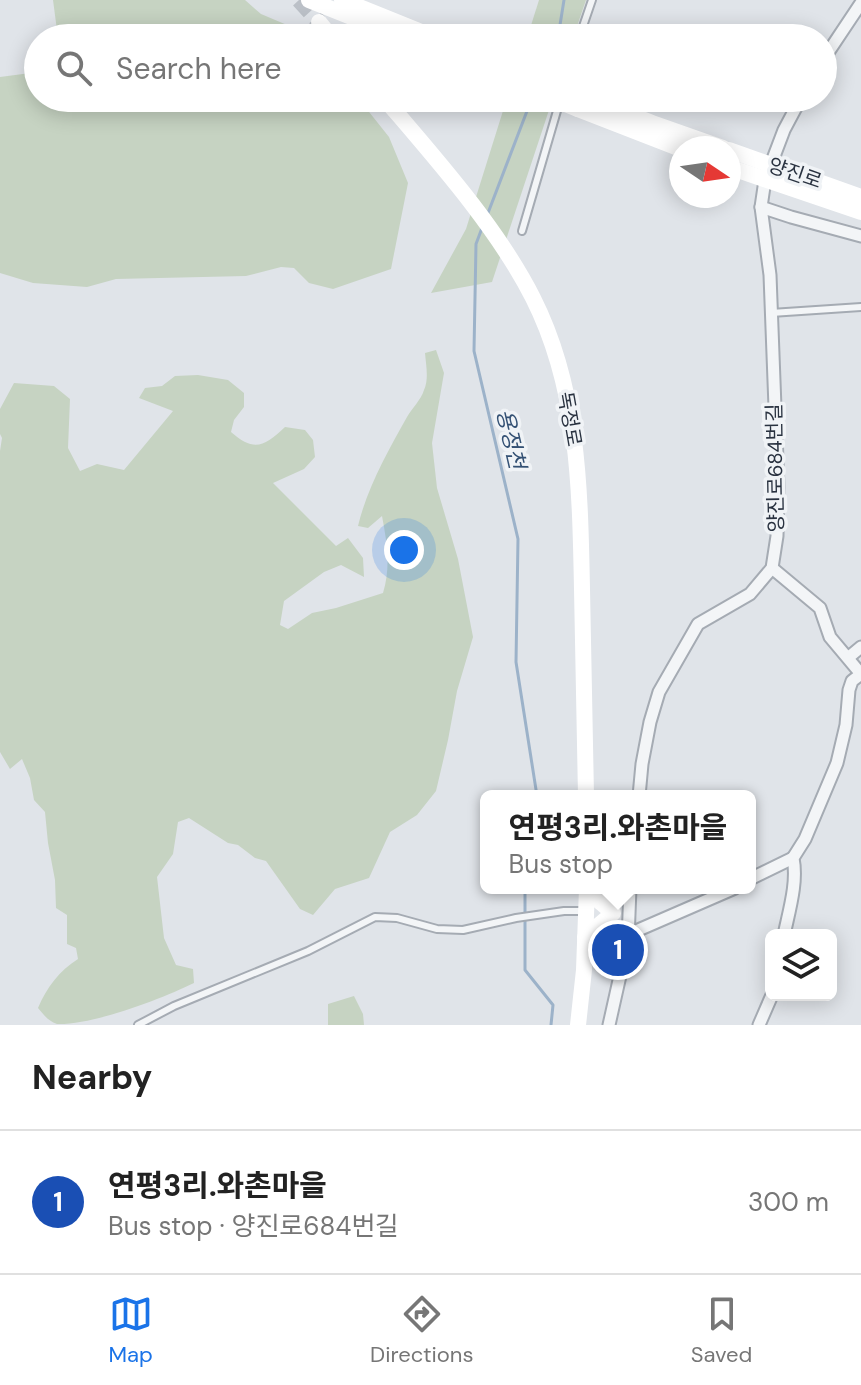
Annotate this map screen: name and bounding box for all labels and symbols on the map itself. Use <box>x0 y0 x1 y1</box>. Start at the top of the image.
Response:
north arrow <box>669 136 741 208</box>
street label: 양진로 <box>765 152 825 194</box>
street label: 독정로 <box>552 390 588 448</box>
street label: 양진로684번길 <box>761 403 789 533</box>
water label: 용정천 <box>490 406 533 475</box>
your location <box>384 530 424 570</box>
pin: 1 <box>592 920 644 980</box>

